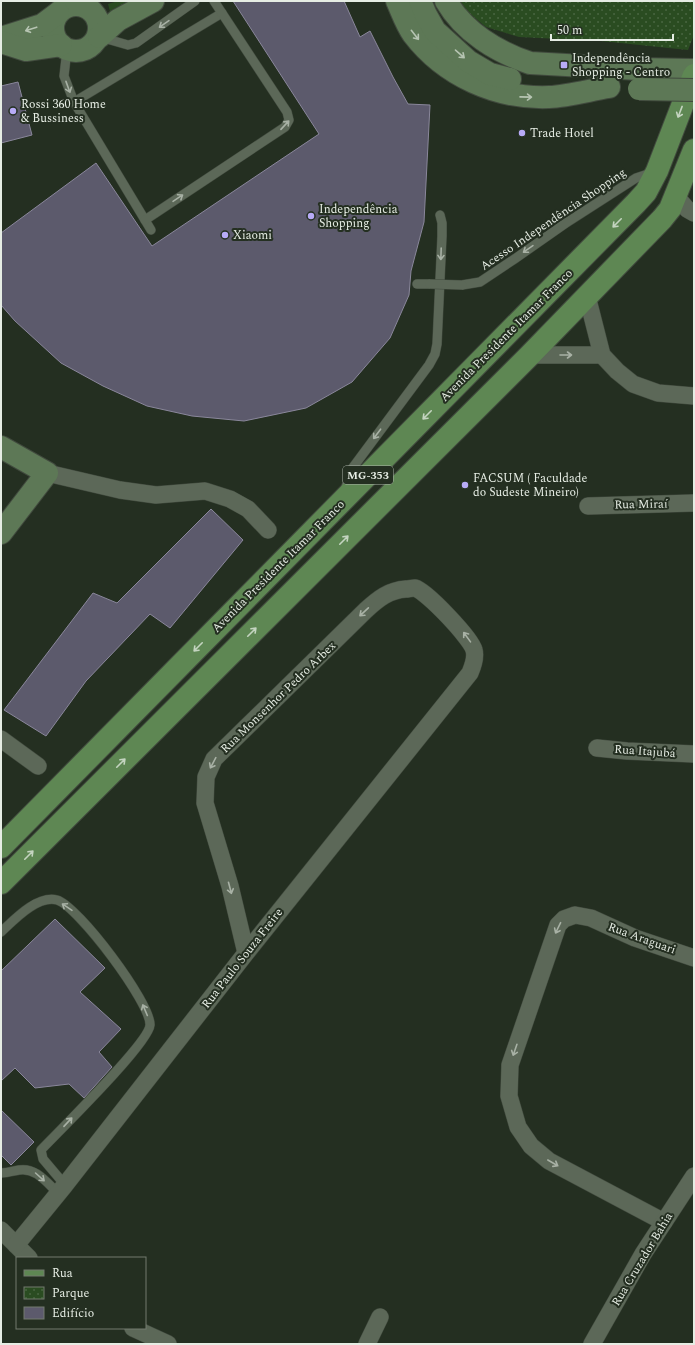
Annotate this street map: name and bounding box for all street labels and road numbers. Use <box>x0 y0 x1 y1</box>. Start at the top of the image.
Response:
street label: Acesso Independência Shopping <box>476 163 630 276</box>
street label: Avenida Presidente Itamar Franco <box>435 264 577 406</box>
road number: MG-353 <box>343 466 393 484</box>
street label: Avenida Presidente Itamar Franco <box>207 495 349 637</box>
street label: Rua Miraí <box>614 495 669 514</box>
street label: Rua Monsenhor Pedro Arbex <box>216 637 340 758</box>
street label: Rua Itajubá <box>614 740 676 763</box>
street label: Rua Paulo Souza Freire <box>197 904 288 1013</box>
street label: Rua Araguari <box>605 917 679 960</box>
street label: Rua Cruzador Bahia <box>607 1209 678 1310</box>

